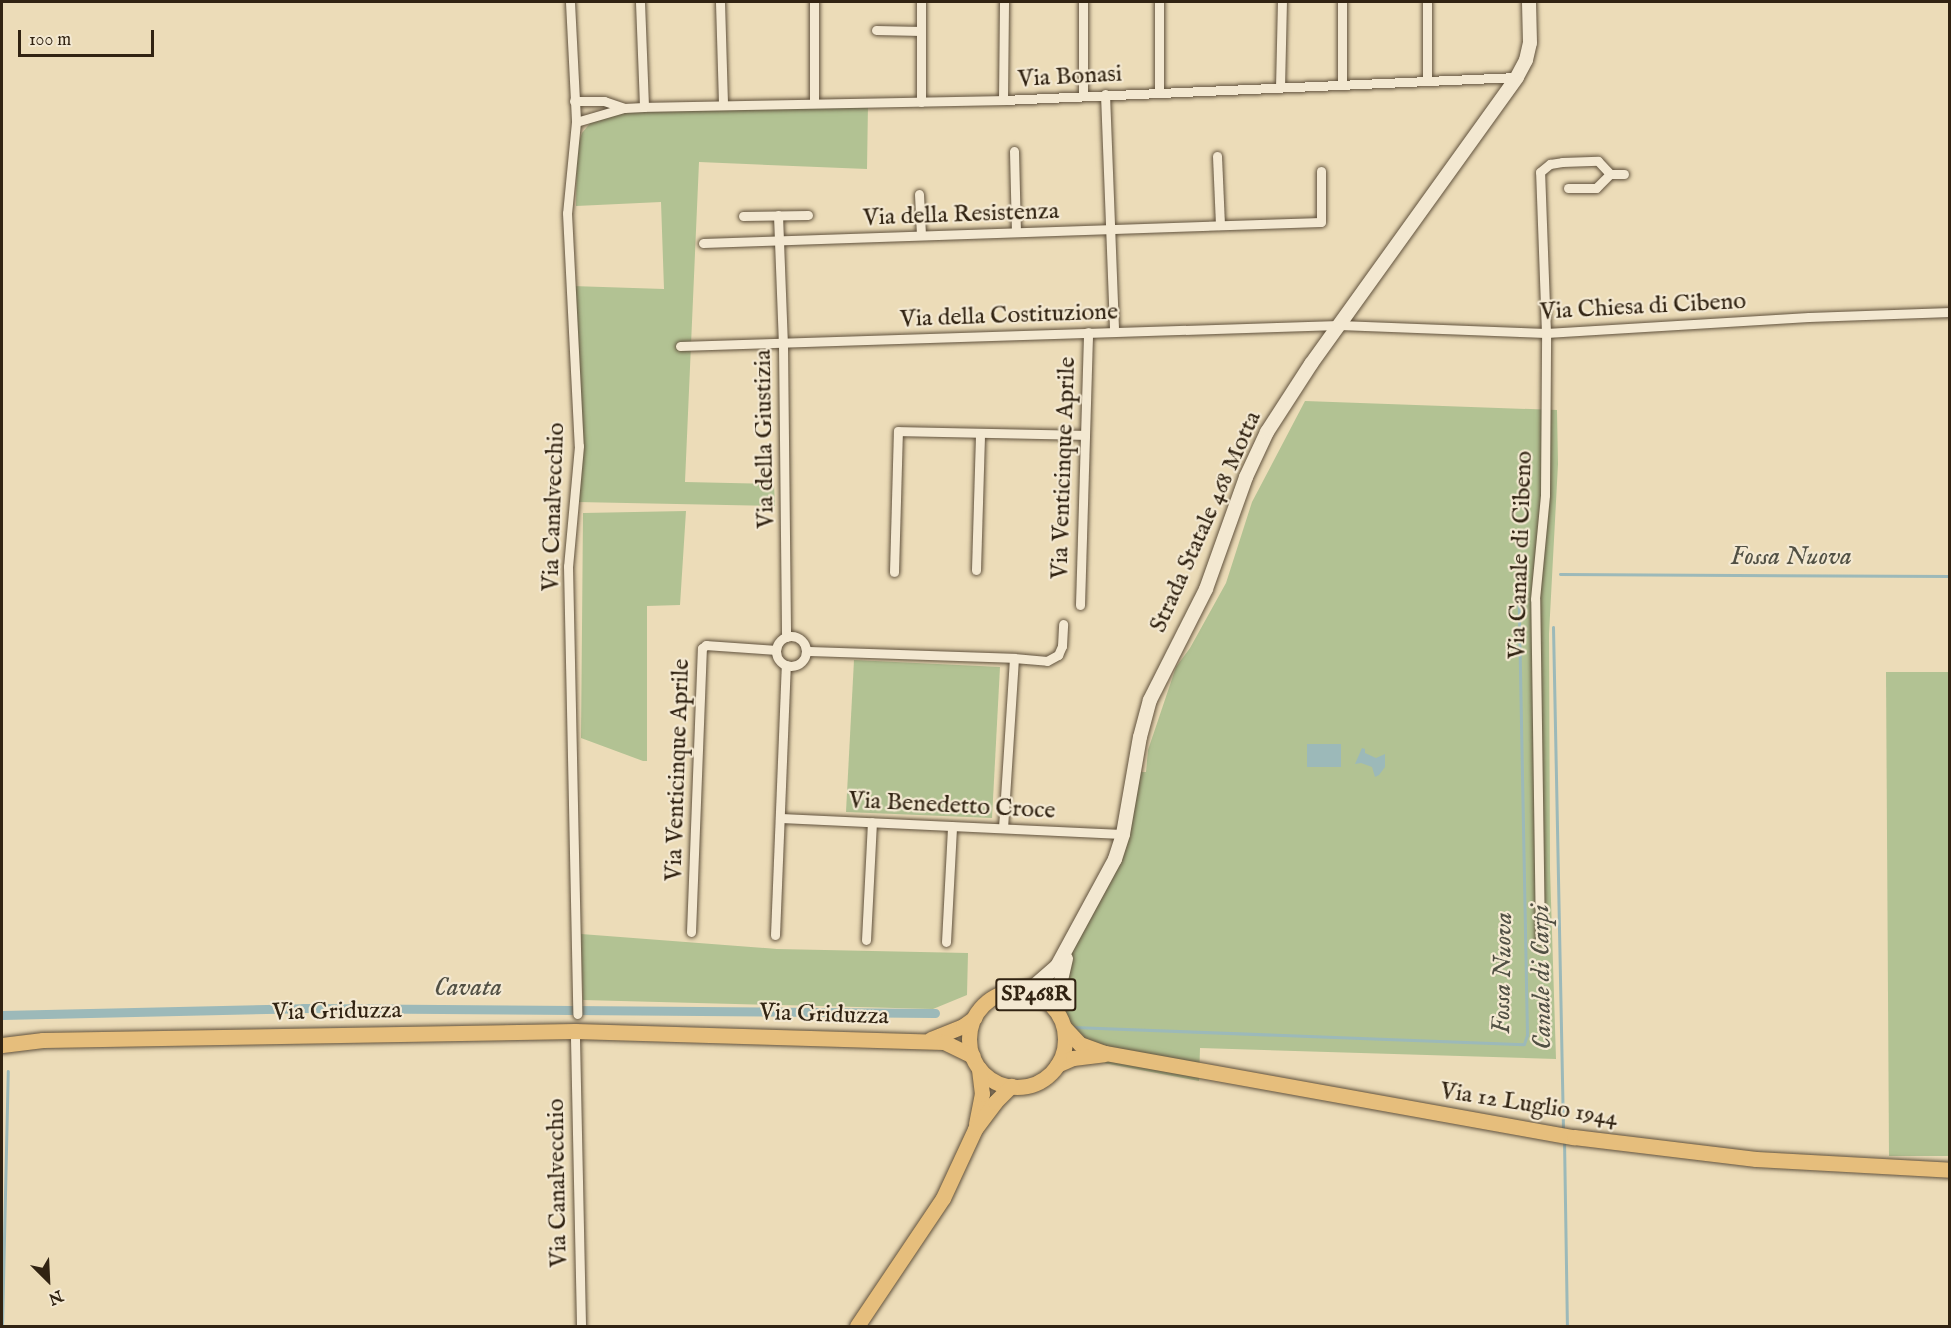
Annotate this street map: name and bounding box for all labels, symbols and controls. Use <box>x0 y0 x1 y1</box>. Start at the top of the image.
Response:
scale bar <box>21 18 158 56</box>
text: 100 m <box>29 29 71 52</box>
street label: Via Bonasi <box>1017 60 1123 94</box>
street label: Via della Resistenza <box>862 197 1060 233</box>
street label: Via Chiesa di Cibeno <box>1539 287 1747 327</box>
street label: Via della Costituzione <box>899 298 1119 334</box>
street label: Via della Giustizia <box>749 349 781 529</box>
street label: Via Venticinque Aprile <box>1046 356 1082 580</box>
street label: Strada Statale 468 Motta <box>1144 407 1268 637</box>
street label: Via Canalvecchio <box>537 422 571 592</box>
street label: Via Canale di Cibeno <box>1503 450 1539 660</box>
water label: Fossa Nuova <box>1730 541 1852 573</box>
street label: Via Venticinque Aprile <box>660 658 696 882</box>
street label: Via Benedetto Croce <box>848 786 1056 826</box>
water label: Canale di Carpi <box>1525 904 1559 1050</box>
water label: Fossa Nuova <box>1486 912 1520 1034</box>
water label: Cavata <box>434 972 502 1004</box>
road number: SP468R <box>994 976 1078 1014</box>
street label: Via Griduzza <box>272 996 402 1028</box>
street label: Via Griduzza <box>759 998 889 1032</box>
street label: Via 12 Luglio 1944 <box>1438 1077 1620 1133</box>
street label: Via Canalvecchio <box>542 1098 574 1268</box>
north arrow <box>18 1250 78 1310</box>
text: N <box>45 1284 66 1308</box>

